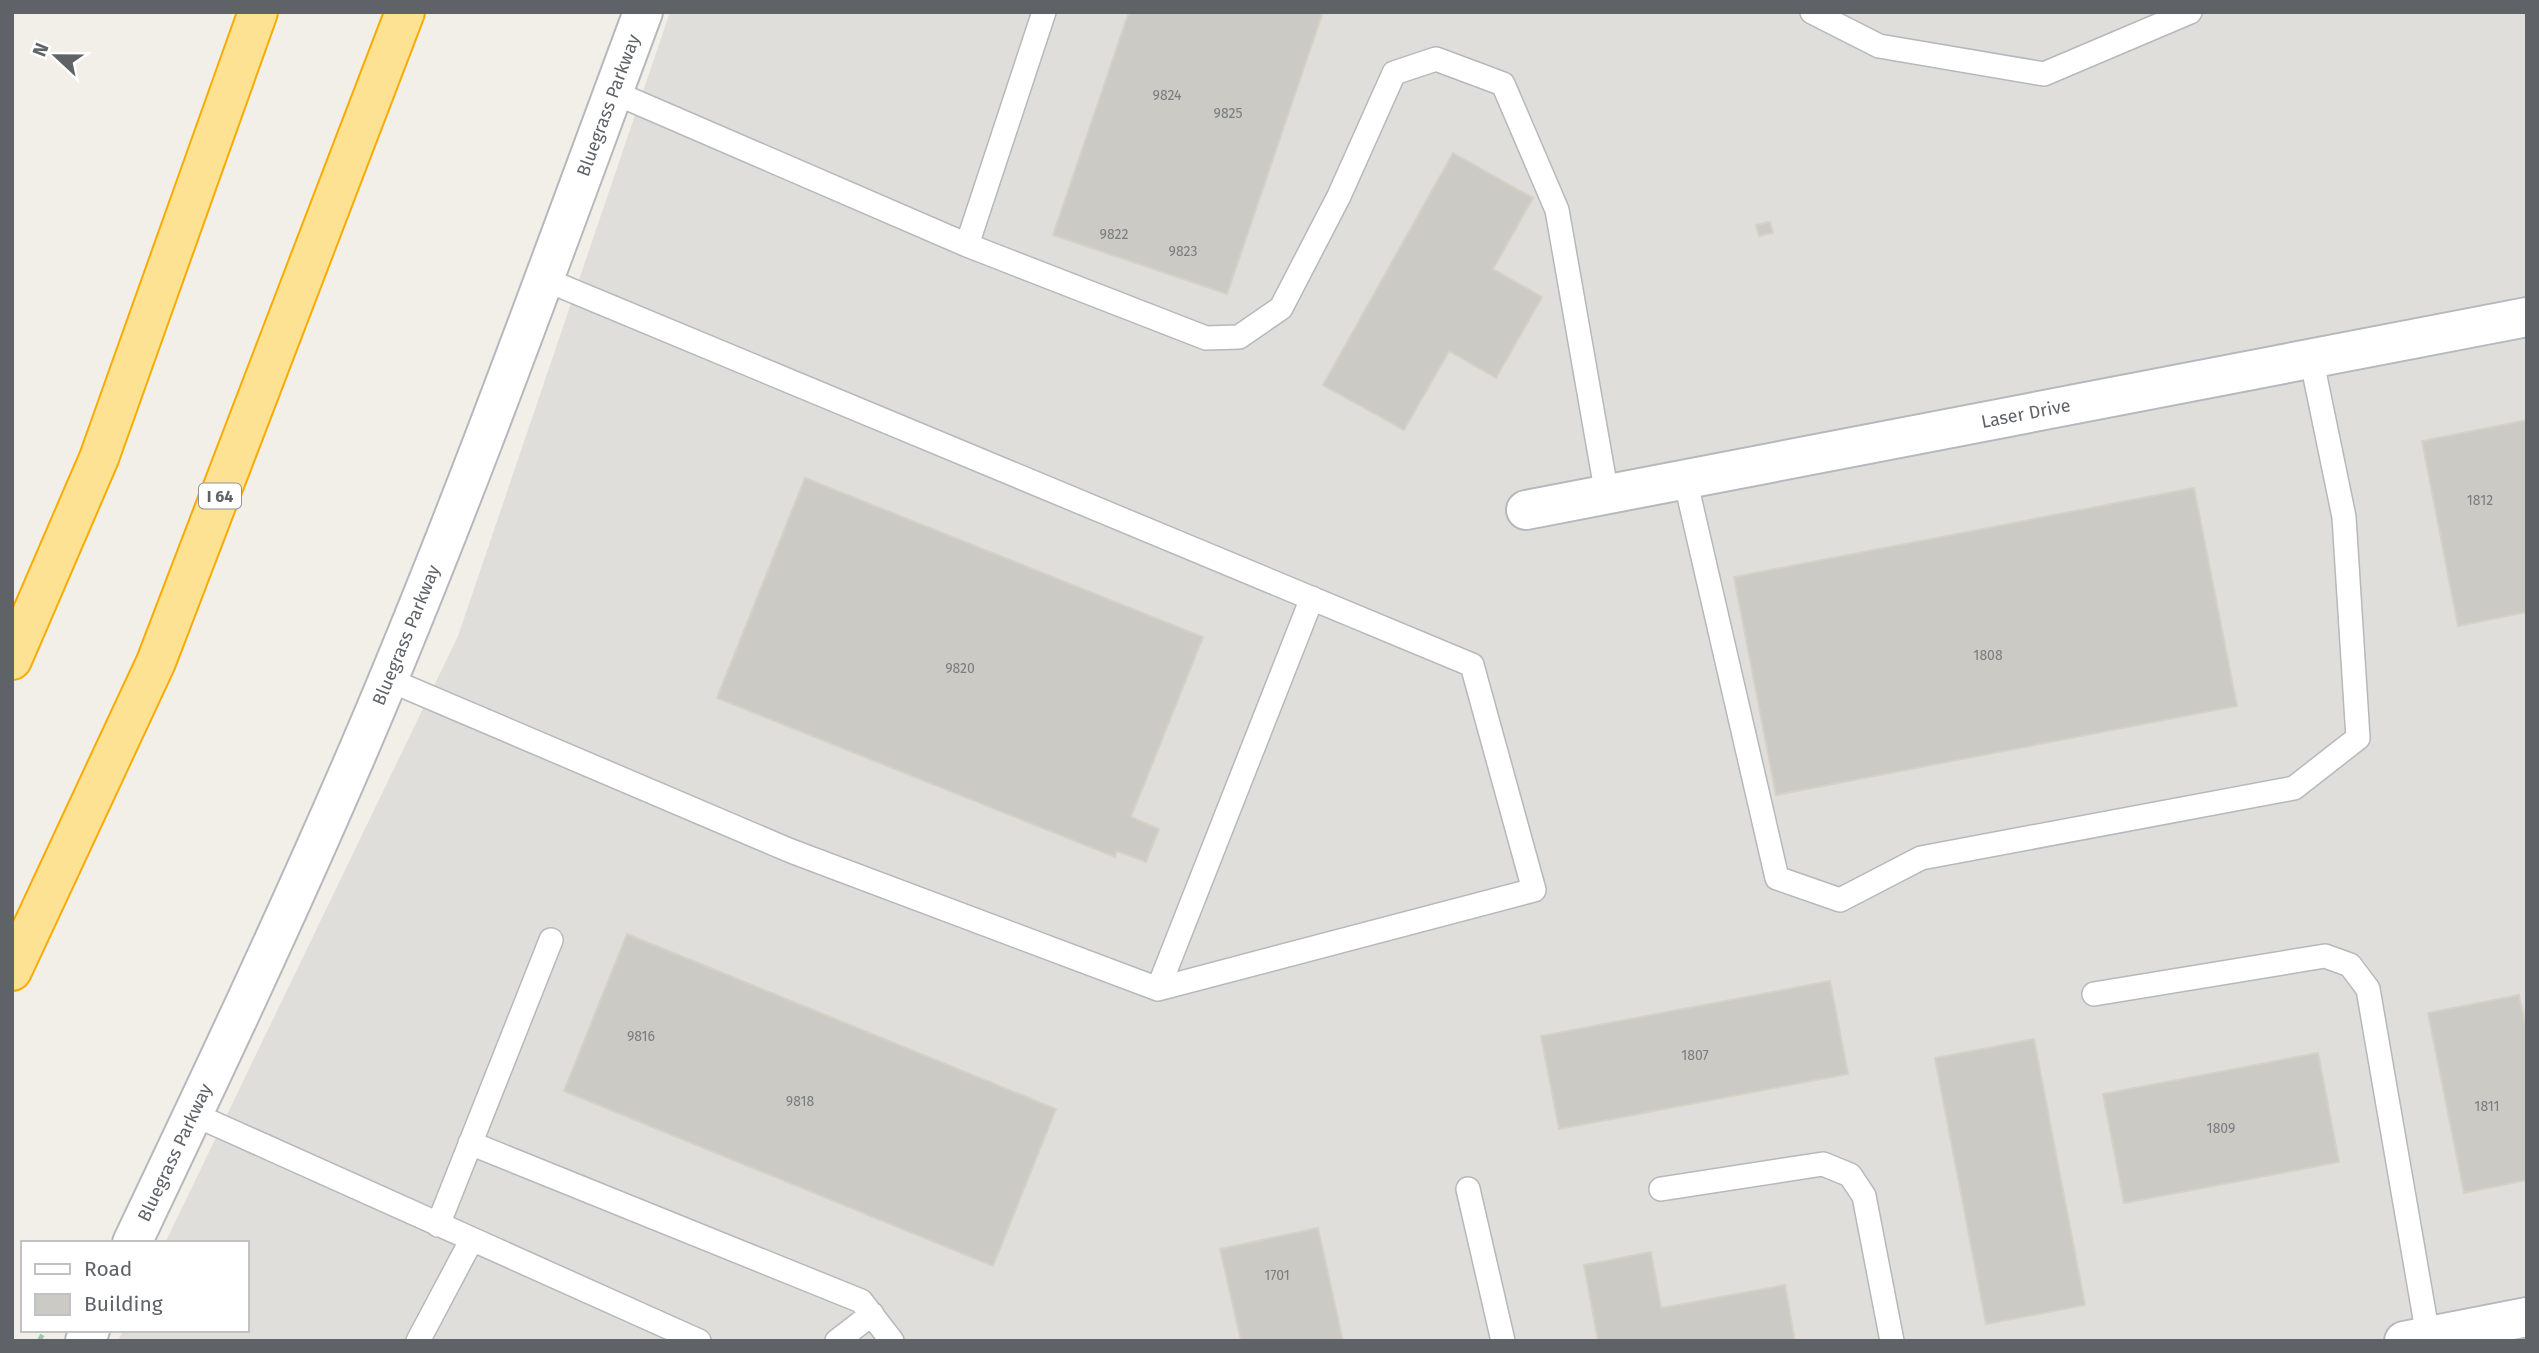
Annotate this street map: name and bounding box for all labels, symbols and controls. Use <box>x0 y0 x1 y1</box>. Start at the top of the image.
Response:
north arrow <box>21 21 91 91</box>
street label: Bluegrass Parkway <box>572 31 645 179</box>
text: N <box>28 40 54 60</box>
house number: 9824 <box>1153 87 1182 104</box>
house number: 9825 <box>1214 105 1242 122</box>
house number: 9822 <box>1100 226 1128 243</box>
house number: 9823 <box>1169 243 1197 260</box>
street label: Laser Drive <box>1979 394 2072 433</box>
road number: I 64 <box>199 484 241 509</box>
house number: 1812 <box>2467 492 2493 509</box>
street label: Bluegrass Parkway <box>368 561 445 709</box>
house number: 1808 <box>1973 647 2003 664</box>
house number: 9820 <box>945 660 975 677</box>
house number: 9816 <box>627 1028 655 1045</box>
house number: 1807 <box>1681 1047 1709 1064</box>
street label: Bluegrass Parkway <box>133 1080 217 1225</box>
house number: 9818 <box>786 1093 814 1110</box>
house number: 1811 <box>2474 1098 2500 1115</box>
house number: 1809 <box>2207 1120 2235 1137</box>
legend <box>21 1241 248 1332</box>
text: Road <box>84 1256 132 1282</box>
house number: 1701 <box>1264 1267 1290 1284</box>
text: Building <box>84 1291 163 1317</box>

